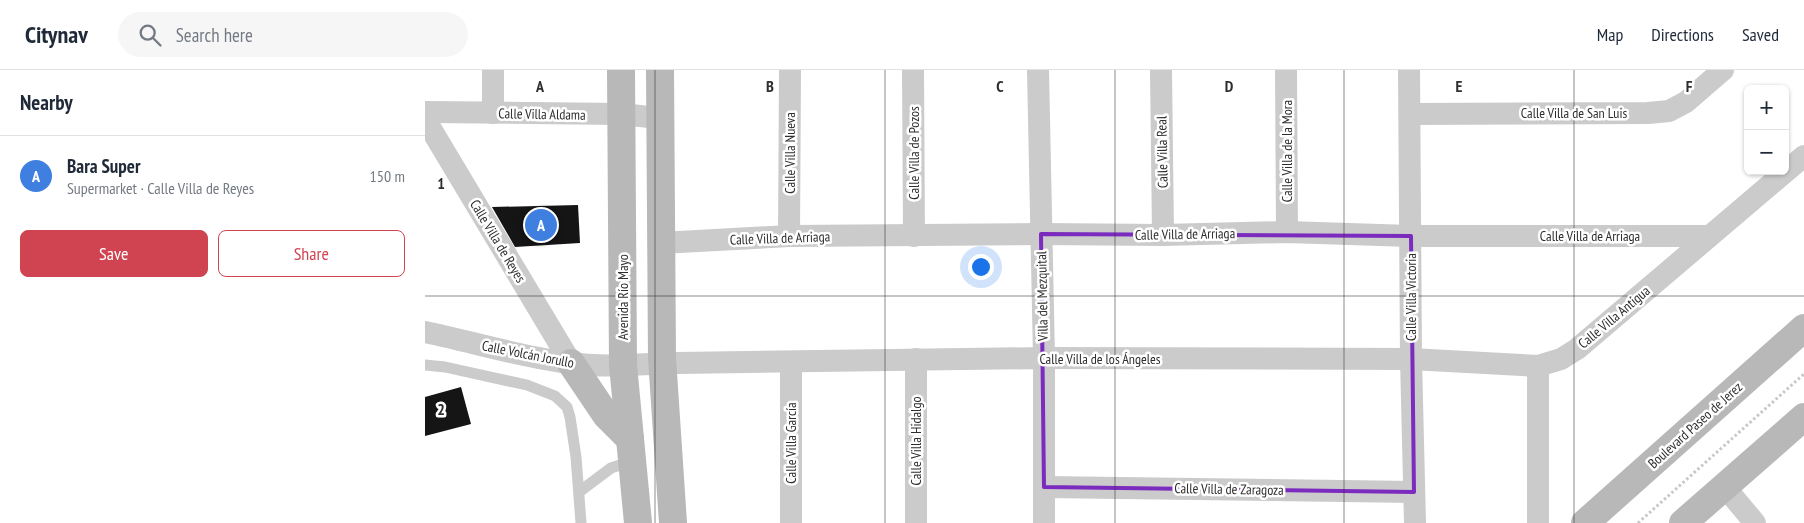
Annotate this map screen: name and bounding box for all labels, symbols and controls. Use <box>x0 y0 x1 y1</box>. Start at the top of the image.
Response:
search box <box>118 12 468 57</box>
text: Citynav <box>25 19 88 50</box>
icon: search <box>136 21 164 49</box>
text: Search here <box>176 23 253 47</box>
text: Map <box>1597 23 1623 46</box>
text: Directions <box>1651 23 1714 46</box>
text: Saved <box>1742 23 1779 46</box>
text: A <box>535 76 545 96</box>
text: B <box>766 76 774 96</box>
text: C <box>996 76 1004 96</box>
text: D <box>1225 76 1234 96</box>
text: E <box>1456 76 1463 96</box>
text: F <box>1686 76 1693 96</box>
map controls <box>1744 85 1789 175</box>
button: + <box>1744 85 1789 130</box>
text: Nearby <box>20 89 73 116</box>
street label: Calle Villa de la Mora <box>1278 100 1296 202</box>
street label: Calle Villa Aldama <box>498 104 586 124</box>
street label: Calle Villa de San Luis <box>1521 104 1627 122</box>
street label: Calle Villa de Pozos <box>905 106 923 200</box>
street label: Calle Villa Nueva <box>781 112 799 194</box>
street label: Calle Villa Real <box>1152 115 1172 188</box>
button: − <box>1744 130 1789 175</box>
text: Bara Super <box>67 154 140 178</box>
text: A <box>32 166 40 186</box>
text: 150 m <box>370 166 405 186</box>
text: 1 <box>437 173 445 193</box>
text: Supermarket · Calle Villa de Reyes <box>67 178 254 198</box>
street label: Calle Villa de Reyes <box>466 196 530 286</box>
pin: A <box>525 206 557 244</box>
street label: Calle Villa de Arriaga <box>1135 224 1235 244</box>
street label: Calle Villa de Arriaga <box>730 227 830 249</box>
street label: Calle Villa de Arriaga <box>1540 227 1640 245</box>
button: Save <box>20 230 208 277</box>
button: Share <box>218 230 405 277</box>
street label: Villa del Mezquital <box>1032 250 1052 342</box>
street label: Calle Villa Victoria <box>1402 253 1420 341</box>
street label: Avenida Río Mayo <box>614 254 632 340</box>
your location <box>968 254 994 280</box>
street label: Calle Villa Antigua <box>1574 282 1654 352</box>
street label: Calle Volcán Jorullo <box>480 336 576 372</box>
street label: Calle Villa de los Ángeles <box>1039 350 1161 368</box>
street label: Boulevard Paseo de Jerez <box>1644 378 1746 472</box>
street label: Calle Villa Hidalgo <box>907 397 925 485</box>
text: 2 <box>437 399 445 419</box>
street label: Calle Villa García <box>782 402 800 484</box>
street label: Calle Villa de Zaragoza <box>1174 479 1284 499</box>

